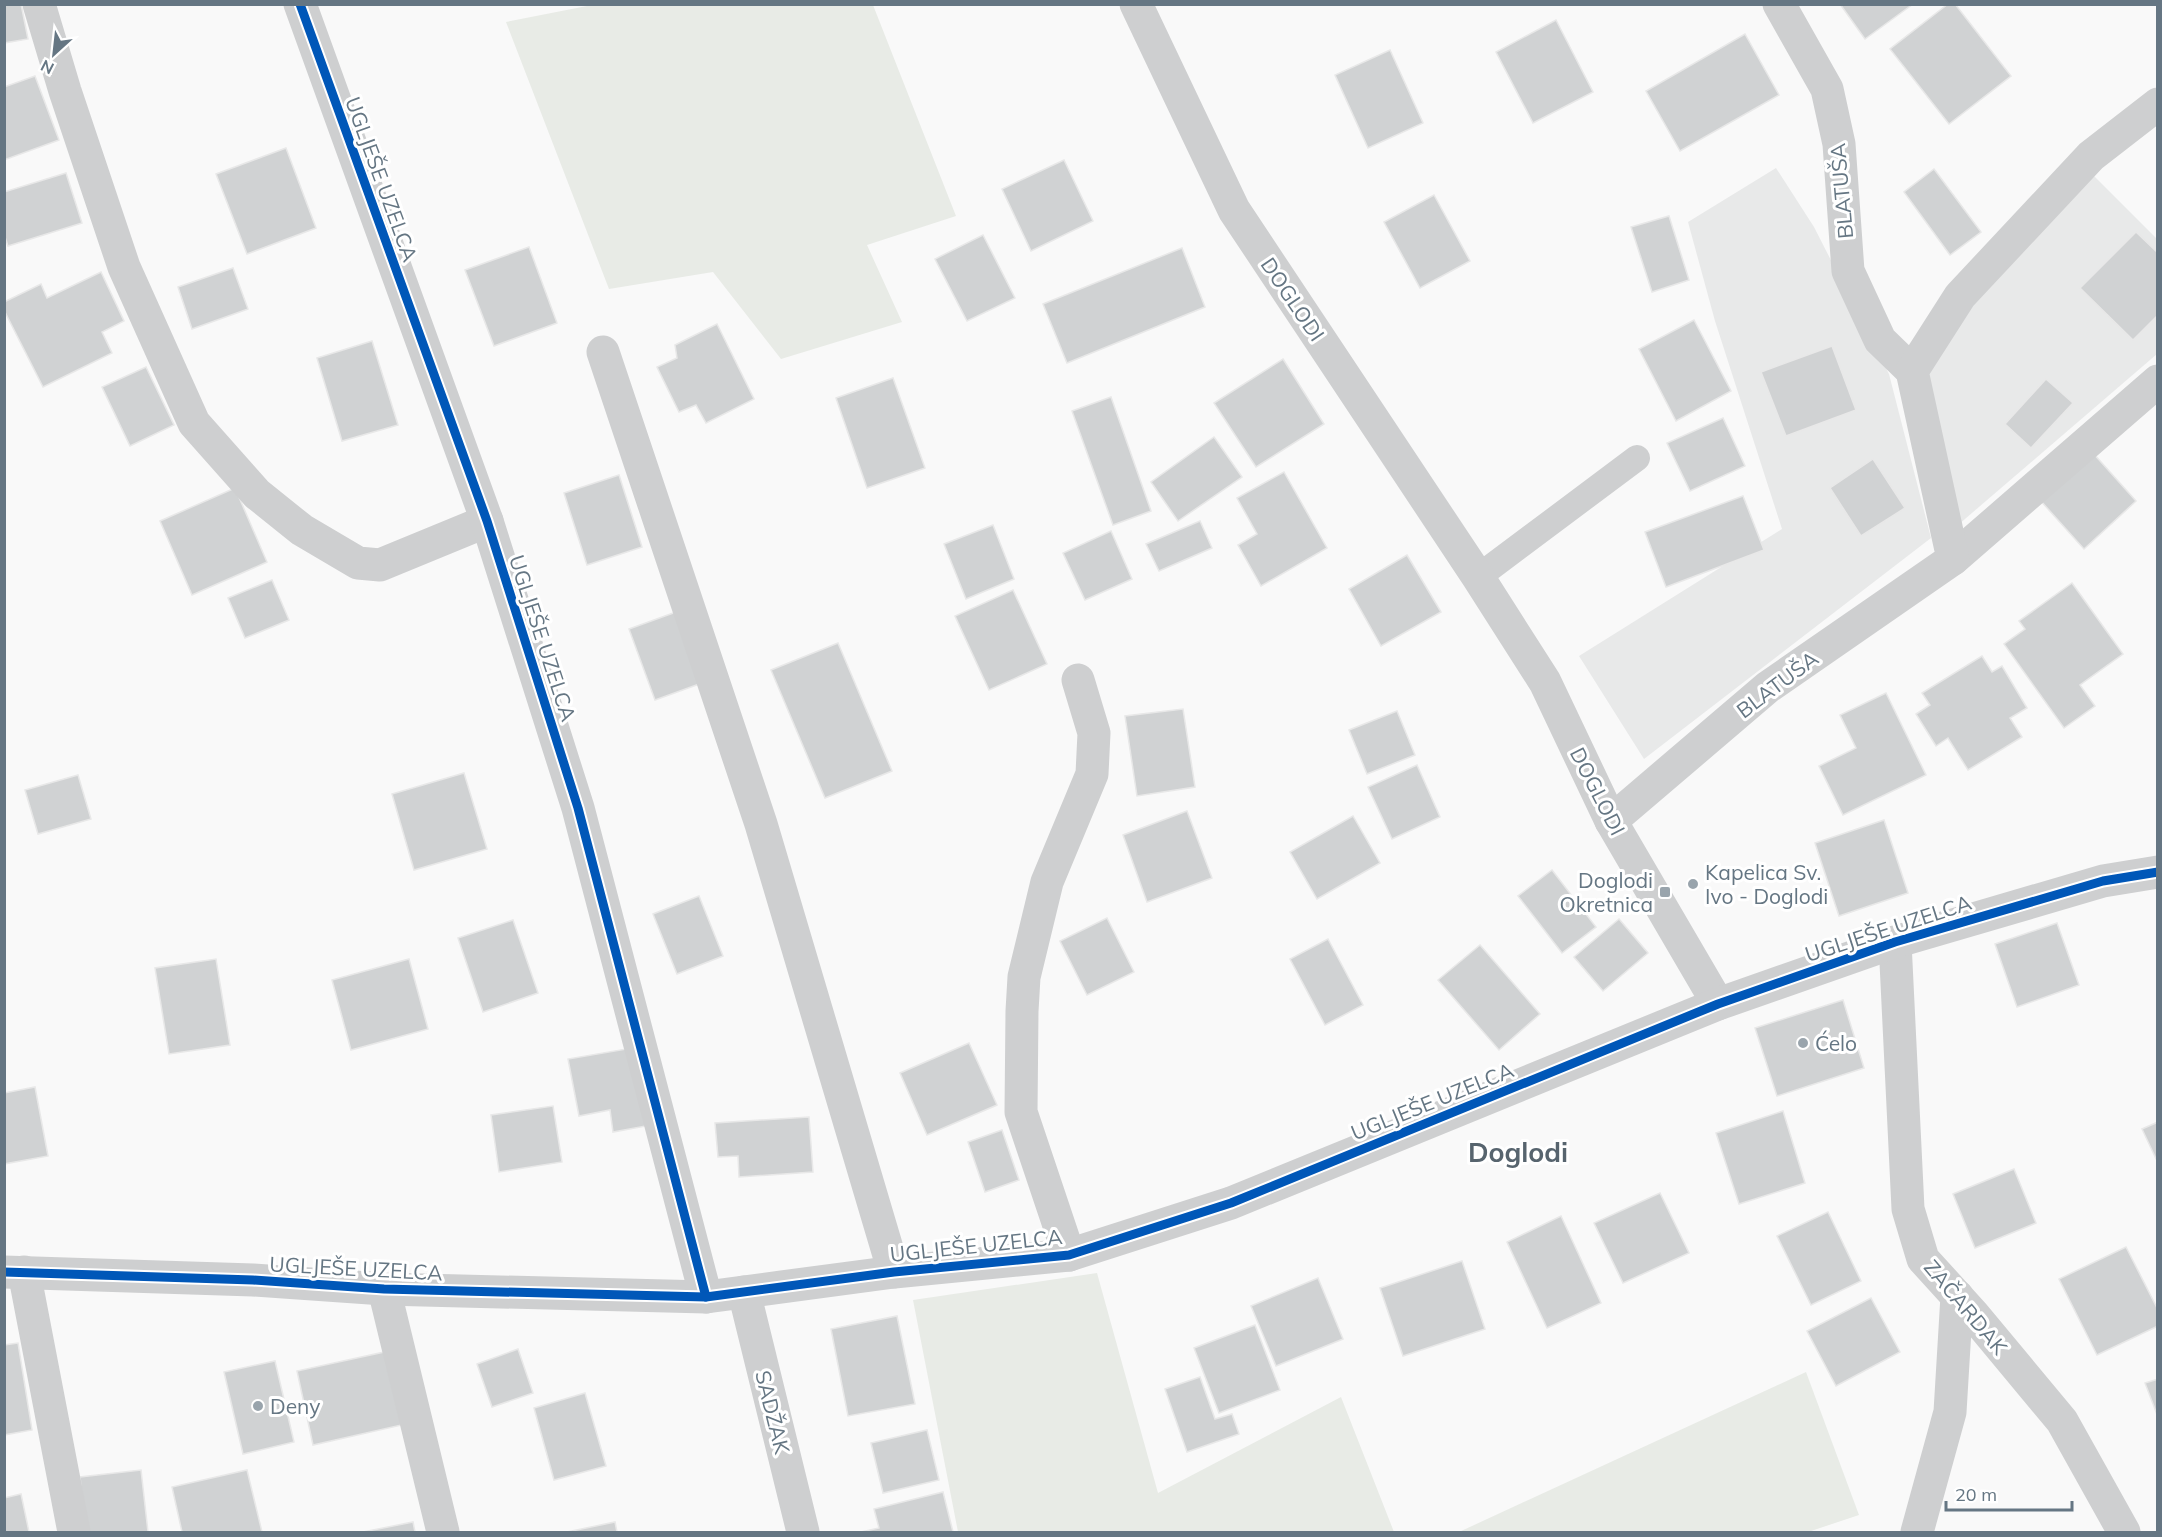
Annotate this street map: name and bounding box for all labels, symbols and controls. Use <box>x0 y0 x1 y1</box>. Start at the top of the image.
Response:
north arrow <box>24 24 84 84</box>
text: N <box>37 56 57 79</box>
street label: UGLJEŠE UZELCA <box>340 93 424 265</box>
street label: BLATUŠA <box>1824 142 1858 240</box>
street label: DOGLODI <box>1256 252 1330 346</box>
street label: UGLJEŠE UZELCA <box>504 552 582 725</box>
street label: BLATUŠA <box>1731 645 1823 723</box>
street label: DOGLODI <box>1565 743 1631 839</box>
place label: Kapelica Sv. Ivo - Doglodi <box>1705 859 1828 909</box>
place label: Doglodi Okretnica <box>1560 867 1653 917</box>
marker: Kapelica Sv. Ivo - Doglodi <box>1686 877 1700 891</box>
marker: Doglodi Okretnica <box>1658 885 1672 899</box>
street label: UGLJEŠE UZELCA <box>1802 889 1975 967</box>
place label: Ćelo <box>1815 1030 1857 1056</box>
marker: Ćelo <box>1796 1036 1810 1050</box>
street label: UGLJEŠE UZELCA <box>1347 1056 1518 1146</box>
district label: Doglodi <box>1468 1135 1568 1169</box>
street label: UGLJEŠE UZELCA <box>888 1223 1064 1267</box>
street label: UGLJEŠE UZELCA <box>269 1250 444 1286</box>
street label: ZAČARDAK <box>1919 1254 2014 1360</box>
street label: SADŽAK <box>750 1368 796 1457</box>
place label: Deny <box>270 1393 320 1419</box>
marker: Deny <box>251 1399 265 1413</box>
scale bar <box>1946 1474 2072 1512</box>
text: 20 m <box>1955 1483 1997 1506</box>

